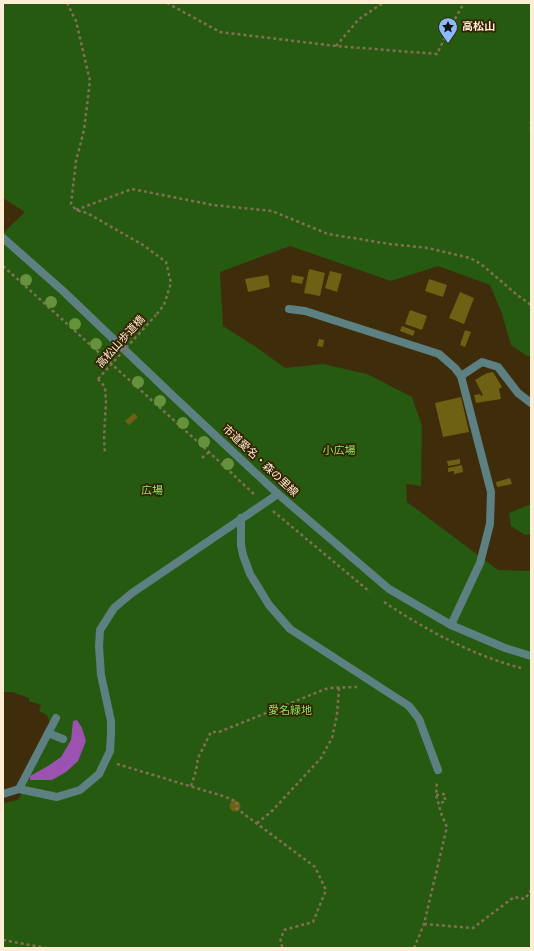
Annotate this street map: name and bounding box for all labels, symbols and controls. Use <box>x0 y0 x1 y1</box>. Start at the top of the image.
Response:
place icon: 高松山 <box>437 16 459 44</box>
place label: 高松山 <box>462 20 495 34</box>
street label: 高松山歩道橋 <box>94 313 148 371</box>
street label: 市道愛名・森の里線 <box>219 422 301 500</box>
park label: 小広場 <box>323 444 356 458</box>
park label: 広場 <box>141 484 163 498</box>
park label: 愛名緑地 <box>268 704 312 718</box>

